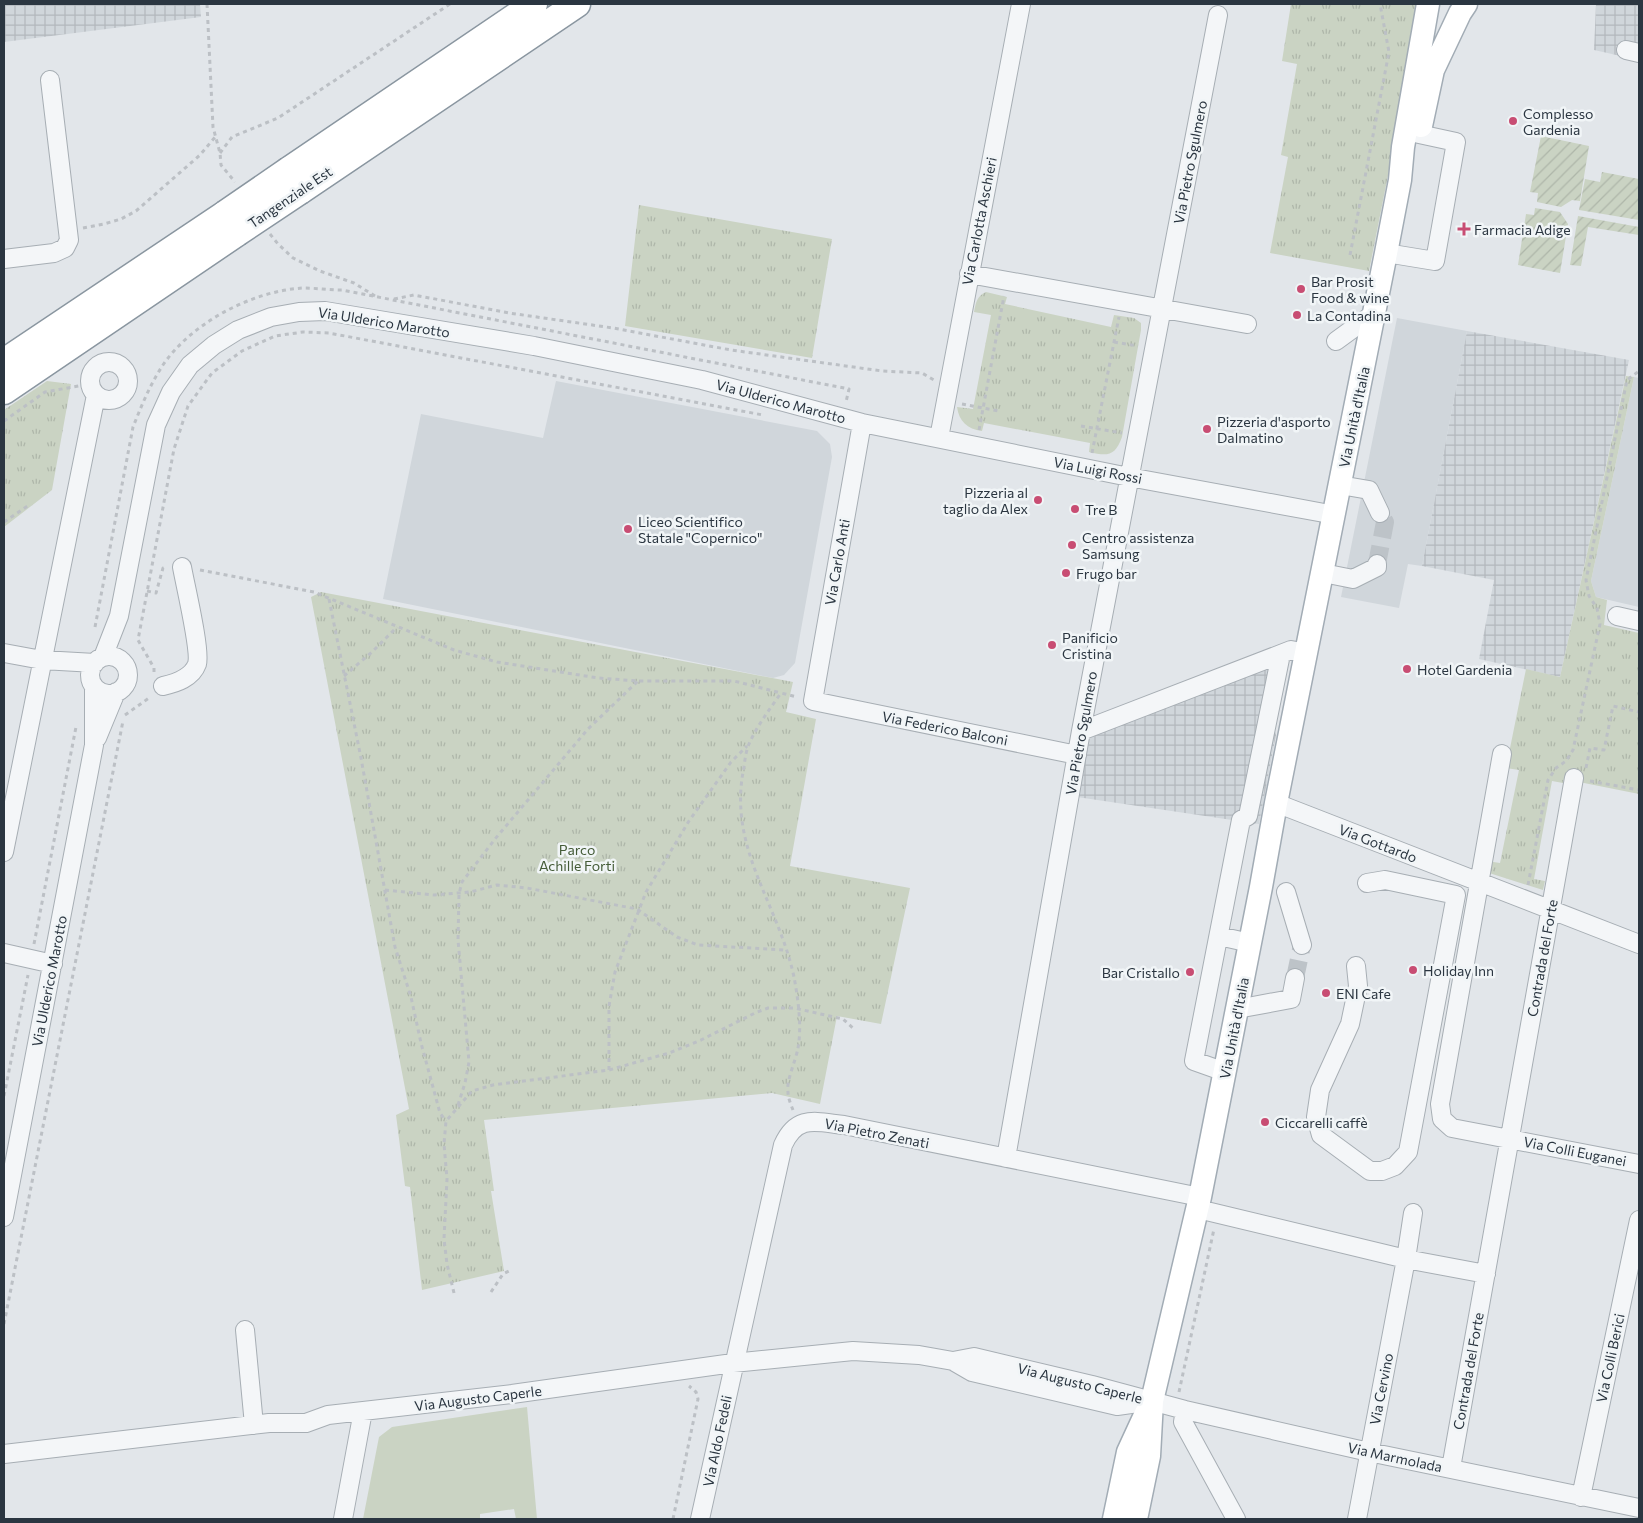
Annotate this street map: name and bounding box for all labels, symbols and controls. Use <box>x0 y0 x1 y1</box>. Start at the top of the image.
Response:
street label: Via Pietro Sgulmero <box>1170 99 1210 225</box>
place label: Complesso Gardenia <box>1523 105 1593 138</box>
marker: Complesso Gardenia <box>1507 115 1519 127</box>
street label: Via Carlotta Aschieri <box>958 155 1000 287</box>
street label: Tangenziale Est <box>245 162 336 231</box>
place label: Farmacia Adige <box>1474 221 1571 238</box>
marker: Farmacia Adige <box>1458 223 1470 235</box>
place label: Bar Prosit Food & wine <box>1311 273 1389 306</box>
marker: Bar Prosit Food & wine <box>1295 283 1307 295</box>
street label: Via Ulderico Marotto <box>317 303 451 341</box>
place label: La Contadina <box>1307 307 1391 324</box>
marker: La Contadina <box>1291 309 1303 321</box>
street label: Via Unità d'Italia <box>1335 365 1373 469</box>
street label: Via Ulderico Marotto <box>714 376 848 426</box>
place label: Pizzeria d'asporto Dalmatino <box>1217 413 1331 446</box>
marker: Pizzeria d'asporto Dalmatino <box>1201 423 1213 435</box>
street label: Via Luigi Rossi <box>1052 453 1144 487</box>
place label: Pizzeria al taglio da Alex <box>943 484 1029 517</box>
marker: Pizzeria al taglio da Alex <box>1032 494 1044 506</box>
place label: Tre B <box>1085 501 1117 518</box>
marker: Tre B <box>1069 503 1081 515</box>
place label: Liceo Scientifico Statale "Copernico" <box>638 513 762 546</box>
street label: Via Carlo Anti <box>821 518 853 606</box>
marker: Liceo Scientifico Statale "Copernico" <box>622 523 634 535</box>
place label: Centro assistenza Samsung <box>1082 529 1194 562</box>
marker: Centro assistenza Samsung <box>1066 539 1078 551</box>
place label: Frugo bar <box>1076 565 1137 582</box>
marker: Frugo bar <box>1060 567 1072 579</box>
place label: Panificio Cristina <box>1062 629 1118 662</box>
marker: Panificio Cristina <box>1046 639 1058 651</box>
place label: Hotel Gardenia <box>1417 661 1512 678</box>
marker: Hotel Gardenia <box>1401 663 1413 675</box>
street label: Via Pietro Sgulmero <box>1062 670 1100 796</box>
street label: Via Federico Balconi <box>881 707 1009 749</box>
street label: Via Gottardo <box>1337 820 1419 866</box>
park label: Parco Achille Forti <box>539 841 615 874</box>
street label: Contrada del Forte <box>1523 898 1561 1018</box>
street label: Via Ulderico Marotto <box>28 914 70 1048</box>
place label: Holiday Inn <box>1423 962 1494 979</box>
place label: Bar Cristallo <box>1102 964 1180 981</box>
marker: Holiday Inn <box>1407 964 1419 976</box>
marker: Bar Cristallo <box>1184 966 1196 978</box>
street label: Via Unità d'Italia <box>1216 976 1252 1080</box>
place label: ENI Cafe <box>1336 985 1391 1002</box>
marker: ENI Cafe <box>1320 987 1332 999</box>
street label: Via Pietro Zenati <box>823 1114 931 1152</box>
place label: Ciccarelli caffè <box>1275 1114 1368 1131</box>
marker: Ciccarelli caffè <box>1259 1116 1271 1128</box>
street label: Via Colli Euganei <box>1522 1133 1628 1169</box>
street label: Contrada del Forte <box>1449 1311 1487 1431</box>
street label: Via Colli Berici <box>1592 1312 1628 1404</box>
street label: Via Cervino <box>1366 1352 1396 1426</box>
street label: Via Augusto Caperle <box>1016 1359 1144 1407</box>
street label: Via Augusto Caperle <box>413 1382 543 1414</box>
street label: Via Aldo Fedeli <box>699 1394 735 1488</box>
street label: Via Marmolada <box>1346 1439 1444 1475</box>

